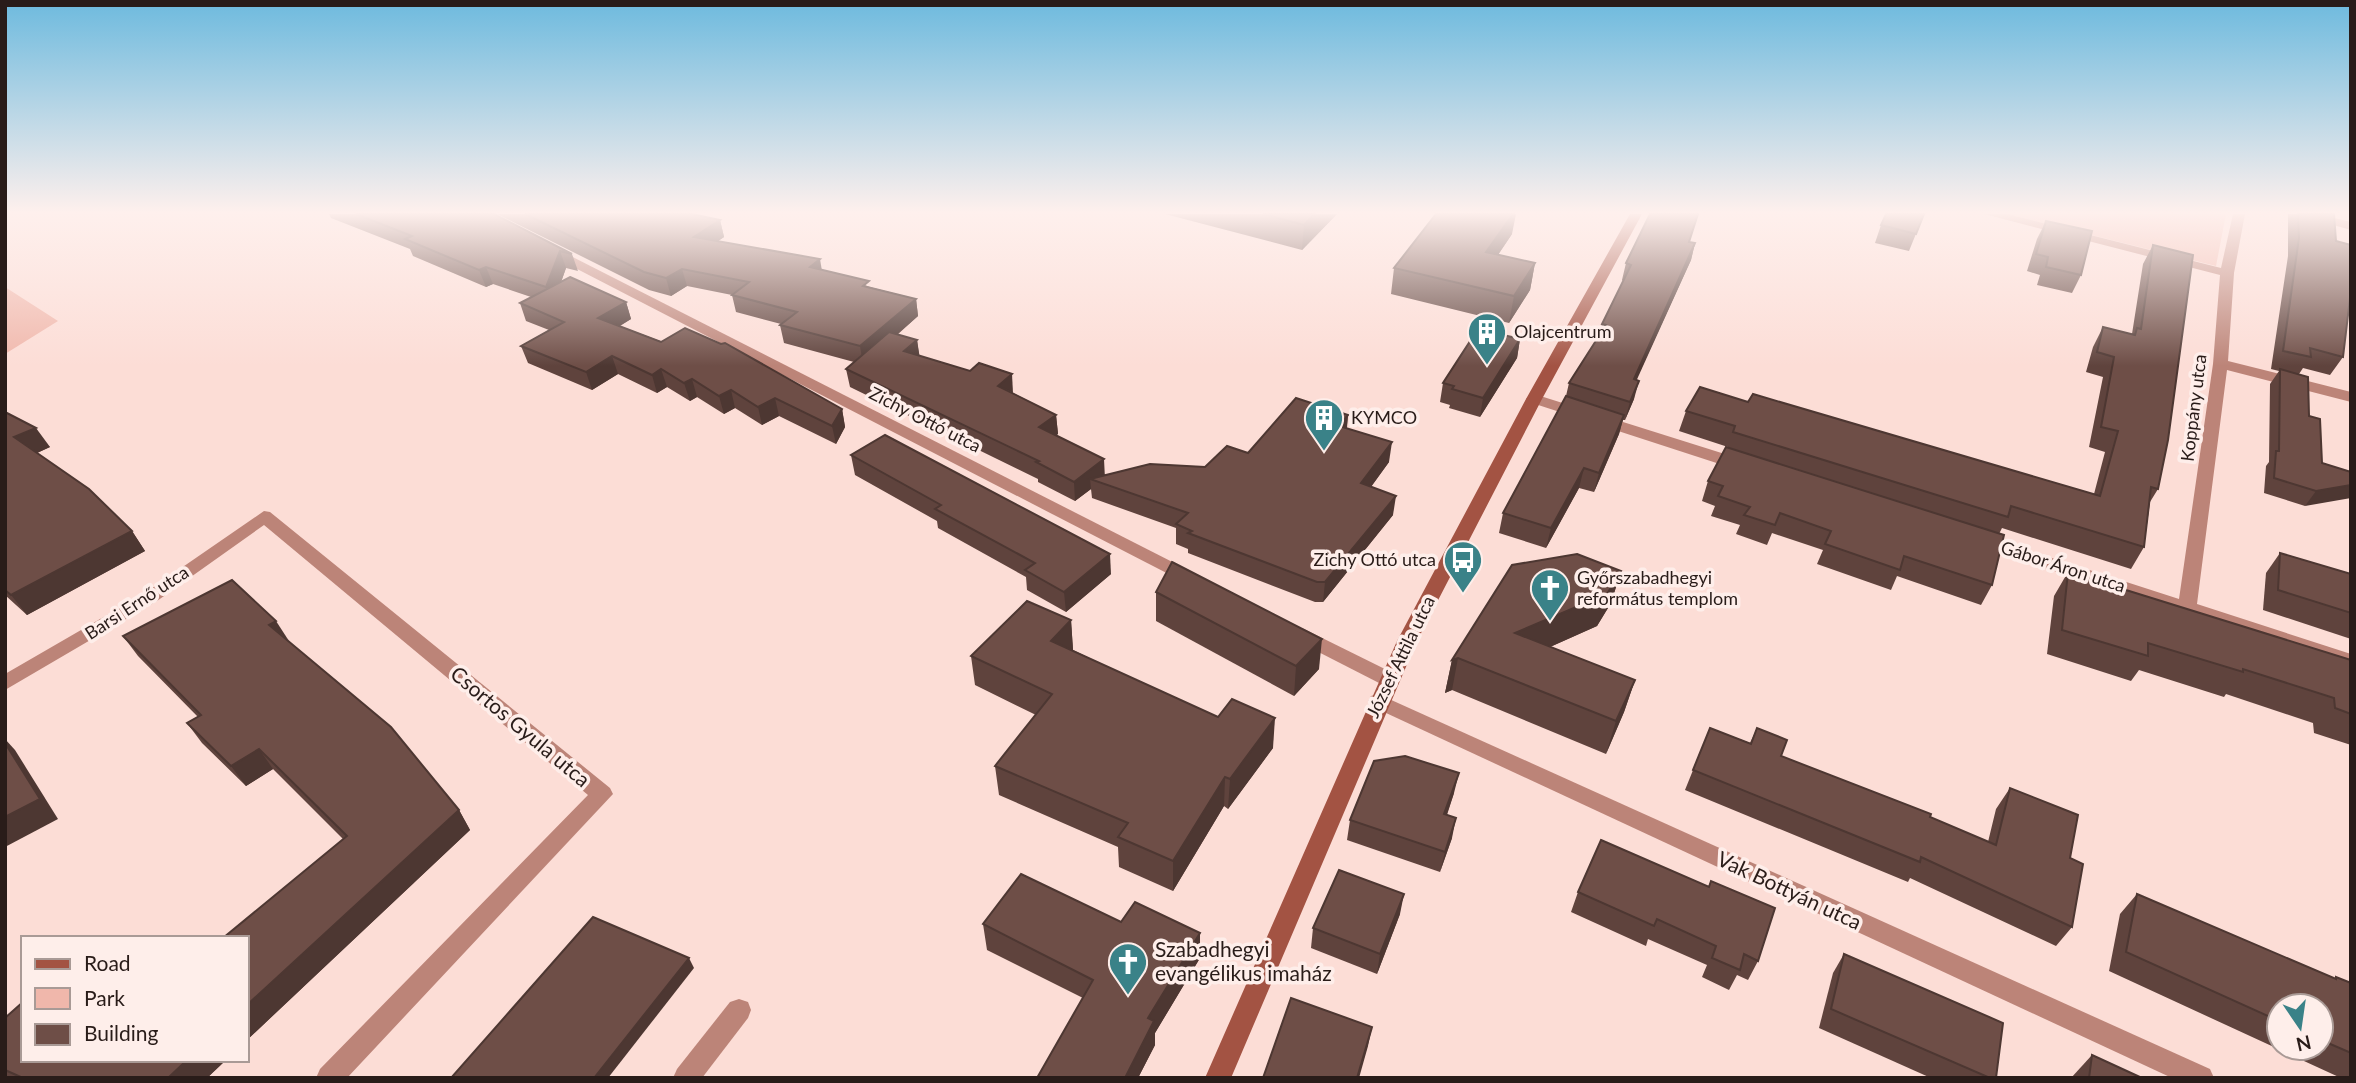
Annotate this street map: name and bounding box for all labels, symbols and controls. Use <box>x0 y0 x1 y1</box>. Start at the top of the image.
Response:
building icon: Olajcentrum <box>1466 311 1508 366</box>
place label: Olajcentrum <box>1514 320 1611 342</box>
street label: Koppány utca <box>2176 353 2210 463</box>
street label: Zichy Ottó utca <box>866 382 985 457</box>
building icon: KYMCO <box>1303 397 1345 452</box>
place label: KYMCO <box>1351 406 1417 428</box>
street label: Gábor Áron utca <box>1998 536 2128 597</box>
bus stop icon: Zichy Ottó utca <box>1442 539 1484 594</box>
place label: Zichy Ottó utca <box>1314 548 1436 570</box>
street label: Barsi Ernő utca <box>80 560 192 644</box>
place label: Győrszabadhegyi református templom <box>1577 566 1738 609</box>
church icon: Győrszabadhegyi református templom <box>1529 567 1571 622</box>
street label: József Attila utca <box>1361 592 1439 721</box>
street label: Csortos Gyula utca <box>446 660 596 791</box>
street label: Vak Bottyán utca <box>1713 845 1866 934</box>
legend <box>21 936 248 1062</box>
place label: Szabadhegyi evangélikus imaház <box>1155 936 1332 985</box>
church icon: Szabadhegyi evangélikus imaház <box>1107 941 1149 996</box>
text: Road <box>84 950 131 975</box>
text: Park <box>84 985 125 1010</box>
north arrow <box>2265 992 2335 1062</box>
text: Building <box>84 1020 159 1045</box>
text: N <box>2294 1031 2314 1057</box>

